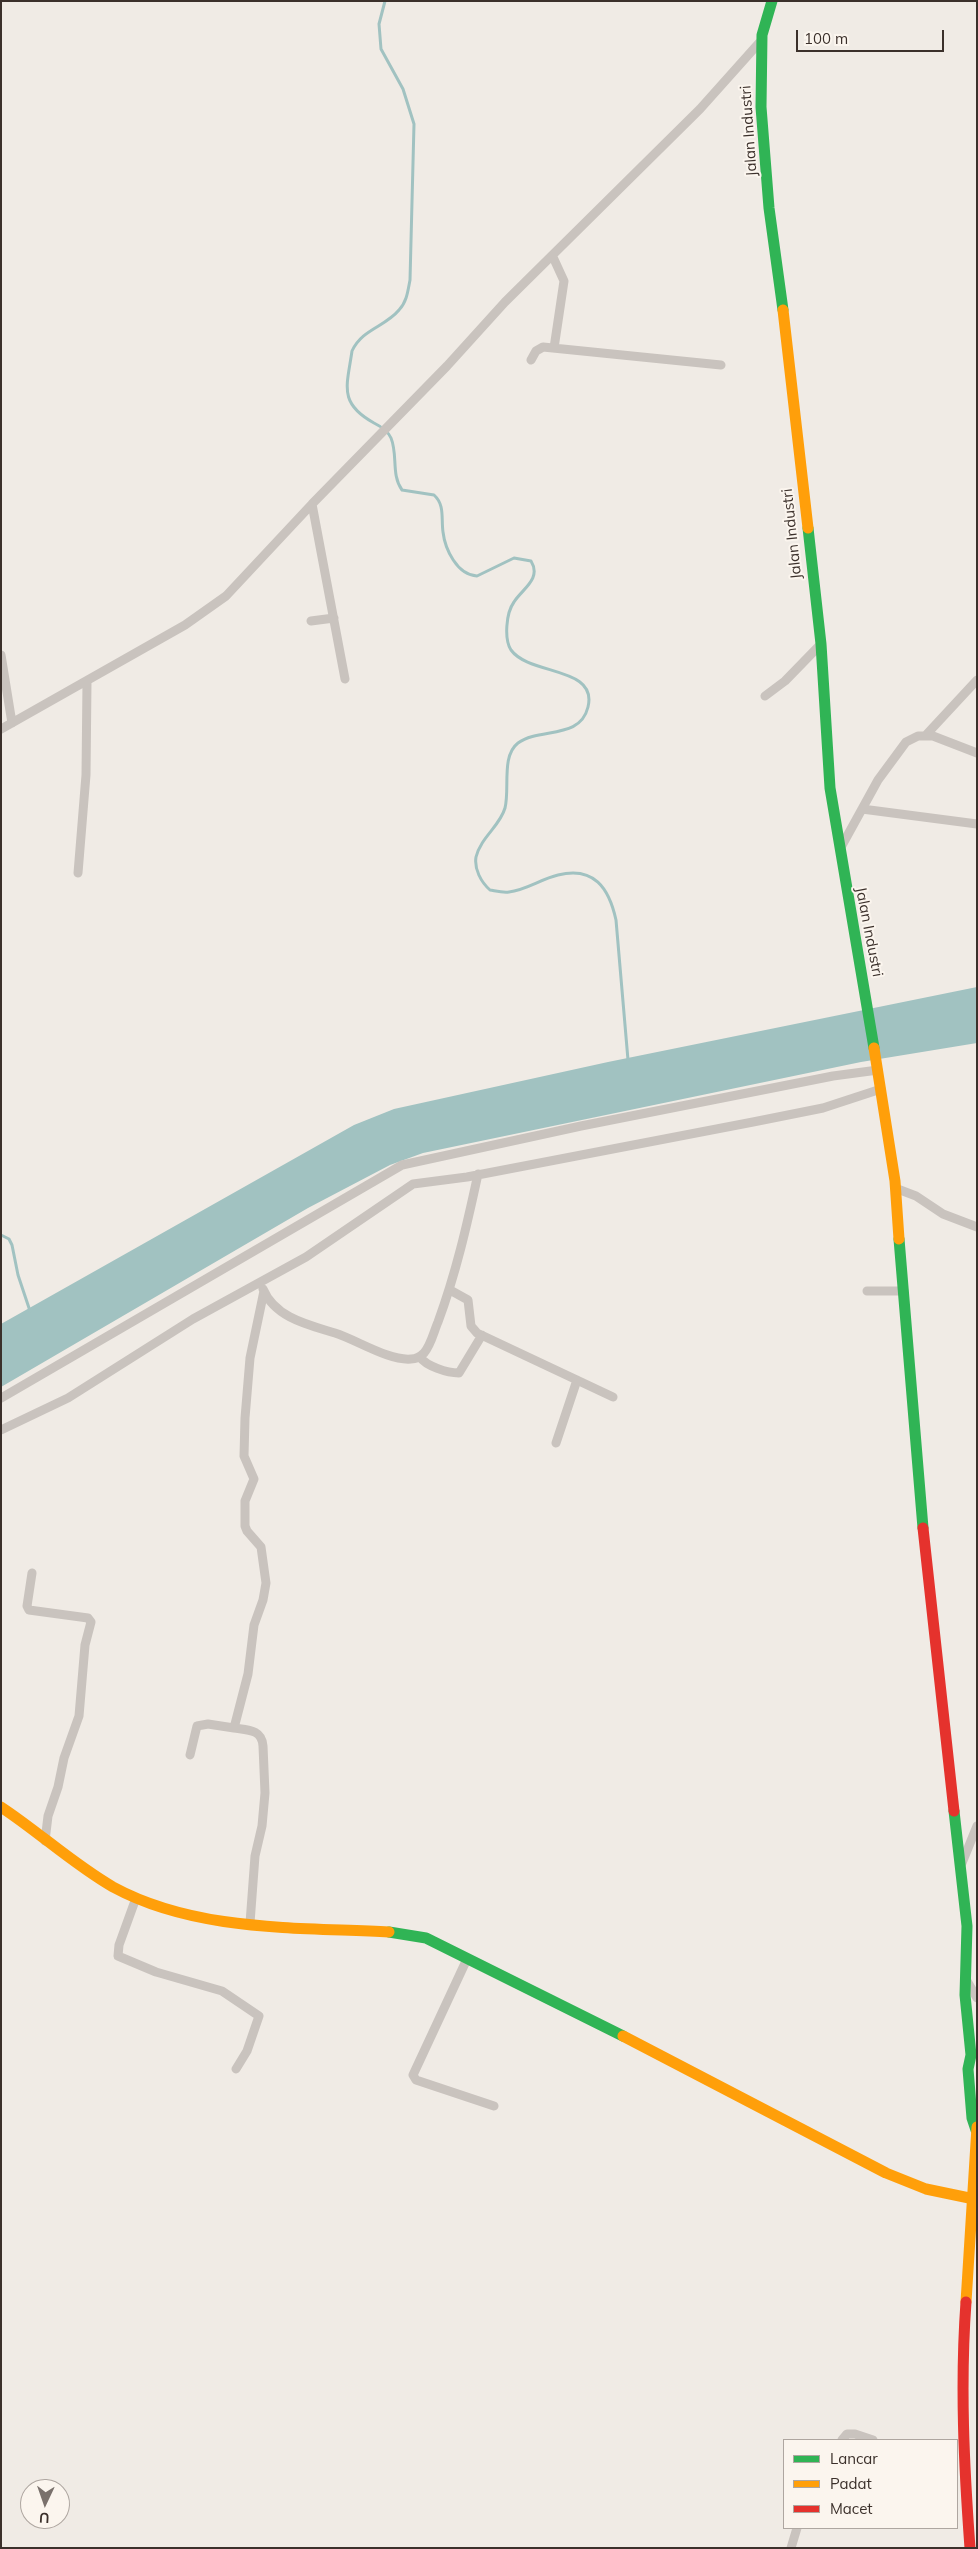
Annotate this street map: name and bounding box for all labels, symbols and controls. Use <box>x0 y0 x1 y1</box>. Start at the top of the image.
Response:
scale bar <box>798 20 946 52</box>
text: 100 m <box>804 29 848 48</box>
street label: Jalan Industri <box>737 85 761 177</box>
street label: Jalan Industri <box>778 488 806 580</box>
street label: Jalan Industri <box>851 886 887 978</box>
legend <box>783 2439 958 2529</box>
text: Lancar <box>830 2449 878 2468</box>
text: Padat <box>830 2474 872 2493</box>
north arrow <box>20 2479 70 2529</box>
text: Macet <box>830 2499 873 2518</box>
text: U <box>39 2509 50 2527</box>

